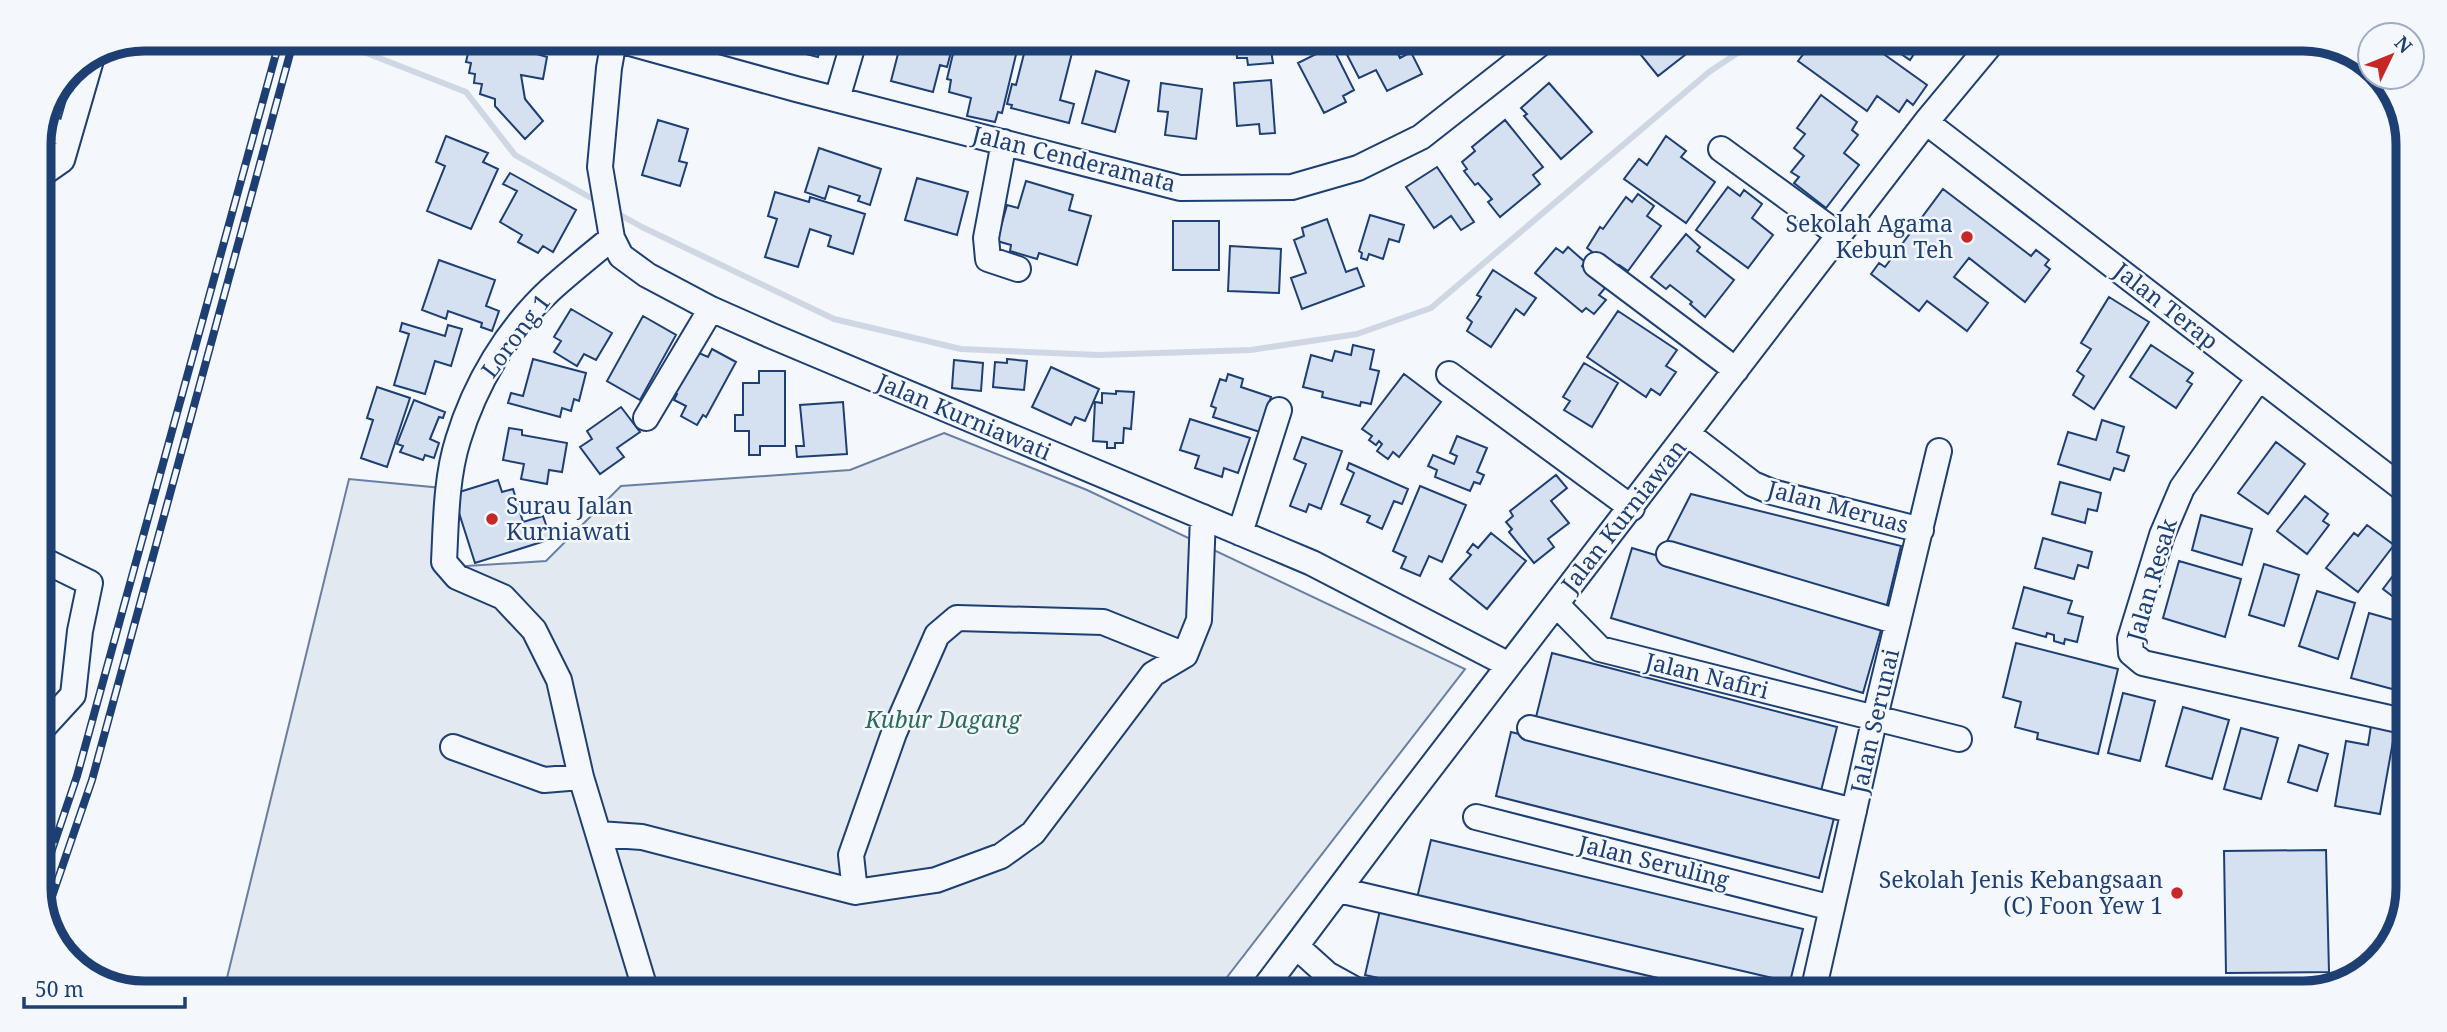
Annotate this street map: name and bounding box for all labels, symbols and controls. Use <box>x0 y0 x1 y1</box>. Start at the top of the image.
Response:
north arrow <box>2356 21 2426 91</box>
text: N <box>2389 30 2418 59</box>
street label: Jalan Cenderamata <box>968 117 1179 199</box>
place label: Sekolah Agama Kebun Teh <box>1785 207 1953 265</box>
marker: Sekolah Agama Kebun Teh <box>1959 229 1975 245</box>
street label: Jalan Terap <box>2107 254 2226 356</box>
street label: Lorong 1 <box>473 287 557 384</box>
street label: Jalan Kurniawati <box>871 365 1057 467</box>
street label: Jalan Kurniawan <box>1553 432 1693 599</box>
street label: Jalan Meruas <box>1763 472 1912 540</box>
place label: Surau Jalan Kurniawati <box>506 489 633 547</box>
marker: Surau Jalan Kurniawati <box>484 511 500 527</box>
street label: Jalan Resak <box>2118 514 2184 646</box>
street label: Jalan Nafiri <box>1641 644 1773 706</box>
street label: Jalan Serunai <box>1842 645 1906 797</box>
park label: Kubur Dagang <box>864 703 1022 735</box>
street label: Jalan Seruling <box>1575 827 1733 895</box>
place label: Sekolah Jenis Kebangsaan (C) Foon Yew 1 <box>1879 863 2163 921</box>
marker: Sekolah Jenis Kebangsaan (C) Foon Yew 1 <box>2169 885 2185 901</box>
scale bar <box>24 965 186 1009</box>
text: 50 m <box>35 975 84 1003</box>

